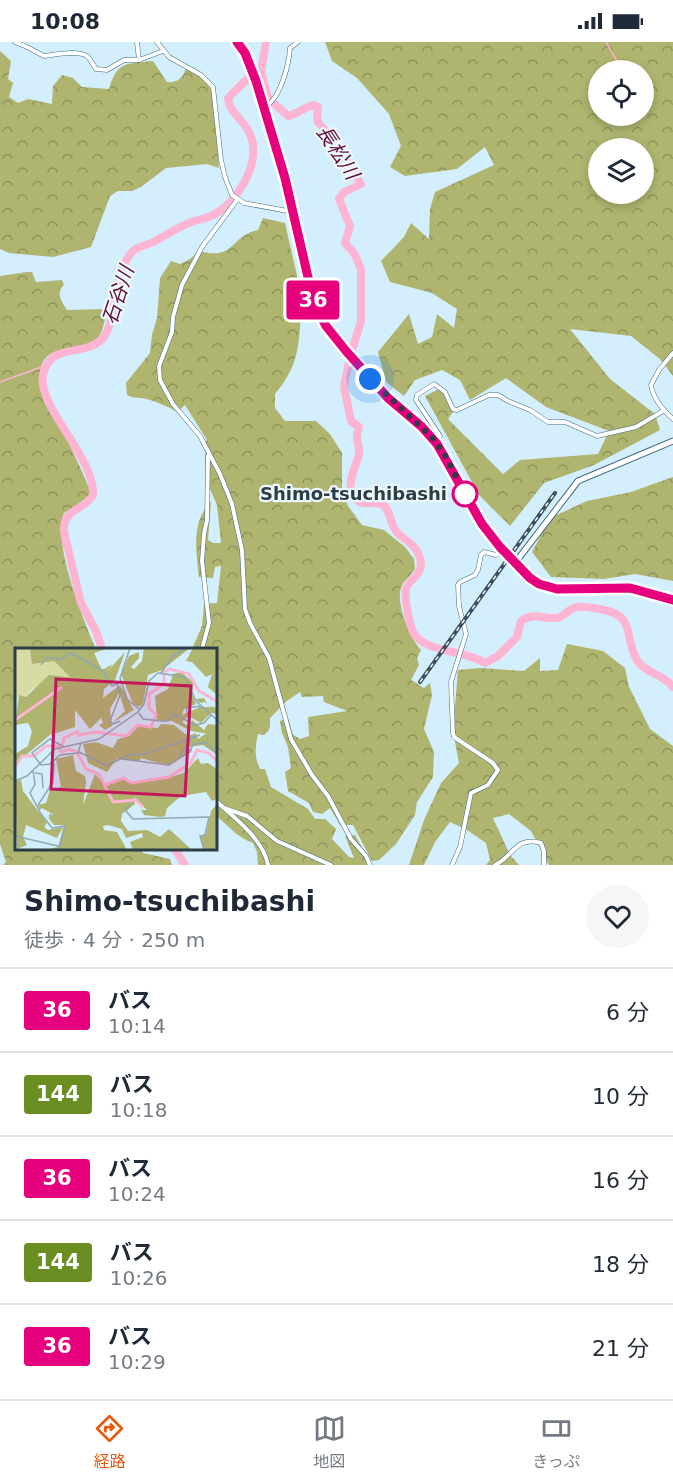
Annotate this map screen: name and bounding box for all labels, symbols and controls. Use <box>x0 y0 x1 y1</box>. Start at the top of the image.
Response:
text: 10:08 <box>30 9 100 34</box>
map controls <box>588 60 654 204</box>
button: locate <box>588 60 654 126</box>
water label: 長松川 <box>312 120 365 185</box>
button: layers <box>588 138 654 204</box>
water label: 石谷川 <box>97 261 139 327</box>
line badge: 36 <box>286 280 340 320</box>
text: 36 <box>298 288 328 312</box>
your location <box>355 364 385 394</box>
marker: Shimo-tsuchibashi <box>452 481 478 507</box>
place label: Shimo-tsuchibashi <box>260 483 447 504</box>
inset map <box>15 648 218 850</box>
text: Shimo-tsuchibashi <box>24 885 315 918</box>
button: heart <box>586 885 649 948</box>
text: 徒歩 · 4 分 · 250 m <box>24 928 205 952</box>
text: バス <box>108 988 152 1013</box>
text: 36 <box>42 998 72 1022</box>
text: 6 分 <box>606 1000 649 1025</box>
text: 10:14 <box>108 1014 166 1038</box>
text: バス <box>110 1072 154 1097</box>
text: 144 <box>36 1082 80 1106</box>
text: 10 分 <box>592 1084 649 1109</box>
text: 10:18 <box>110 1098 167 1122</box>
text: バス <box>108 1156 152 1181</box>
text: 36 <box>42 1166 72 1190</box>
text: 16 分 <box>592 1168 649 1193</box>
text: 10:24 <box>108 1182 166 1206</box>
text: バス <box>110 1240 154 1265</box>
text: 144 <box>36 1250 80 1274</box>
text: 18 分 <box>592 1252 649 1277</box>
text: 10:26 <box>110 1266 167 1290</box>
text: バス <box>108 1324 152 1349</box>
text: 36 <box>42 1334 72 1358</box>
text: 21 分 <box>592 1336 649 1361</box>
text: 10:29 <box>108 1350 166 1374</box>
tab: 経路 <box>93 1412 126 1472</box>
tab: 地図 <box>313 1412 346 1472</box>
tab: きっぷ <box>532 1412 580 1472</box>

